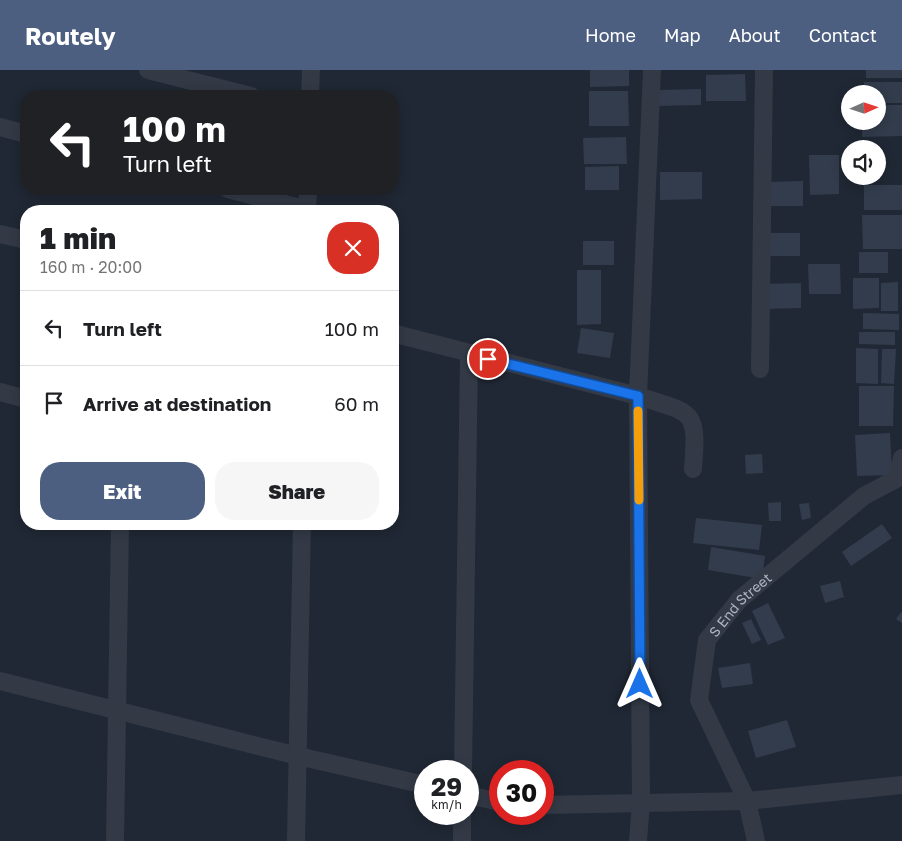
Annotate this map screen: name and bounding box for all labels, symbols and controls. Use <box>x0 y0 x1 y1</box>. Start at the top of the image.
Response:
text: Routely <box>25 21 116 50</box>
text: Home <box>585 24 636 46</box>
text: Map <box>664 24 701 46</box>
text: About <box>729 24 781 46</box>
text: Contact <box>809 24 877 46</box>
north arrow <box>841 85 886 130</box>
map controls <box>841 85 886 185</box>
text: 100 m <box>123 108 226 150</box>
icon: left <box>40 110 105 175</box>
button: sound <box>841 140 886 185</box>
text: Turn left <box>123 150 212 177</box>
text: 1 min <box>40 220 116 256</box>
button: close <box>327 222 379 274</box>
text: 160 m · 20:00 <box>40 257 142 277</box>
icon: left <box>40 314 68 342</box>
text: Turn left <box>83 317 162 340</box>
text: 100 m <box>325 317 379 340</box>
pin <box>467 338 509 380</box>
icon: arrive <box>474 345 502 373</box>
icon: arrive <box>40 389 68 417</box>
text: Arrive at destination <box>83 392 271 415</box>
text: 60 m <box>334 392 379 415</box>
button: Exit <box>40 462 205 520</box>
button: Share <box>215 462 379 520</box>
street label: S End Street <box>705 568 774 640</box>
position arrow <box>613 657 665 709</box>
speed limit sign: 30 <box>489 760 554 825</box>
text: 29 <box>431 771 462 802</box>
text: km/h <box>431 797 462 812</box>

